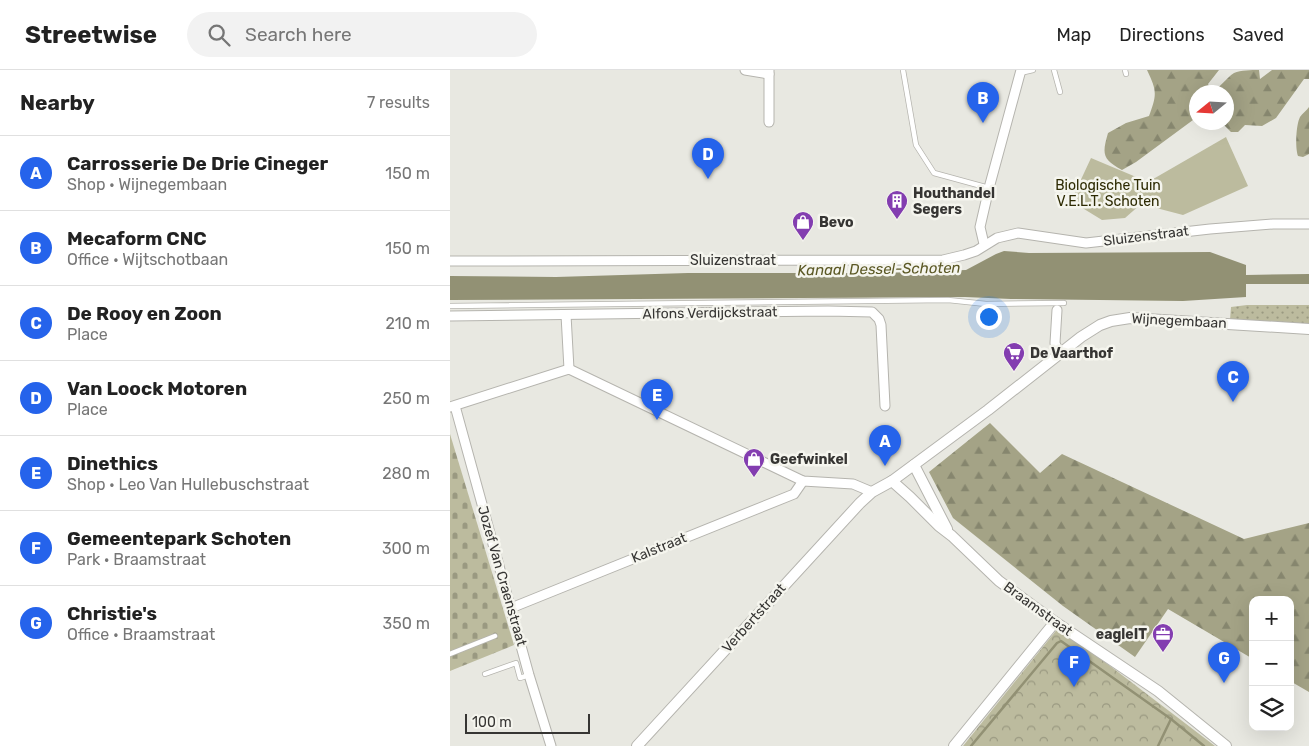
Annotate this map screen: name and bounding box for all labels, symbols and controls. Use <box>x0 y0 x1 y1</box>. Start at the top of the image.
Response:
search box <box>187 12 537 57</box>
text: Streetwise <box>25 21 157 49</box>
icon: search <box>205 21 233 49</box>
text: Search here <box>245 23 352 46</box>
text: Map <box>1056 24 1091 46</box>
text: Directions <box>1119 24 1205 46</box>
text: Saved <box>1233 24 1284 46</box>
pin: B <box>967 82 999 123</box>
north arrow <box>1189 85 1234 130</box>
text: Nearby <box>20 90 95 115</box>
text: 7 results <box>367 93 430 112</box>
pin: D <box>692 138 724 179</box>
text: Carrosserie De Drie Cineger <box>67 152 328 175</box>
text: A <box>30 164 42 183</box>
text: 150 m <box>385 164 430 183</box>
text: Shop · Wijnegembaan <box>67 175 227 194</box>
park label: Biologische Tuin V.E.L.T. Schoten <box>1055 177 1161 210</box>
place label: Houthandel Segers <box>913 185 995 218</box>
building icon: Houthandel Segers <box>885 189 909 220</box>
shop icon: Bevo <box>791 210 815 241</box>
place label: Bevo <box>819 214 854 231</box>
street label: Sluizenstraat <box>1102 222 1190 250</box>
text: Mecaform CNC <box>67 227 207 250</box>
text: B <box>30 239 42 258</box>
text: 150 m <box>385 239 430 258</box>
text: Office · Wijtschotbaan <box>67 250 228 269</box>
street label: Sluizenstraat <box>690 252 776 269</box>
water label: Kanaal Dessel-Schoten <box>797 259 961 279</box>
text: De Rooy en Zoon <box>67 302 222 325</box>
street label: Alfons Verdijckstraat <box>642 303 778 323</box>
your location <box>976 304 1002 330</box>
street label: Wijnegembaan <box>1131 310 1227 332</box>
text: C <box>30 314 42 333</box>
text: 210 m <box>385 314 430 333</box>
text: Place <box>67 325 108 344</box>
supermarket icon: De Vaarthof <box>1002 341 1026 372</box>
place label: De Vaarthof <box>1030 345 1114 362</box>
pin: C <box>1217 361 1249 402</box>
text: Van Loock Motoren <box>67 377 247 400</box>
pin: E <box>641 379 673 420</box>
text: D <box>30 389 42 408</box>
text: 250 m <box>383 389 430 408</box>
text: Place <box>67 400 108 419</box>
pin: A <box>869 425 901 466</box>
shop icon: Geefwinkel <box>742 447 766 478</box>
place label: Geefwinkel <box>770 451 848 468</box>
text: Dinethics <box>67 452 158 475</box>
text: E <box>31 464 41 483</box>
text: 280 m <box>382 464 430 483</box>
text: Shop · Leo Van Hullebuschstraat <box>67 475 309 494</box>
street label: Jozef Van Craenstraat <box>474 504 530 649</box>
text: Gemeentepark Schoten <box>67 527 291 550</box>
street label: Kalstraat <box>629 529 690 567</box>
text: F <box>31 539 41 558</box>
text: 300 m <box>382 539 430 558</box>
text: Park · Braamstraat <box>67 550 206 569</box>
street label: Braamstraat <box>1000 578 1076 640</box>
street label: Verbertstraat <box>718 580 790 656</box>
map controls <box>1249 596 1294 731</box>
button: + <box>1249 596 1294 641</box>
text: Christie's <box>67 602 157 625</box>
text: G <box>30 614 42 633</box>
text: 350 m <box>383 614 430 633</box>
office icon: eagleIT <box>1151 622 1175 653</box>
text: Office · Braamstraat <box>67 625 215 644</box>
place label: eagleIT <box>1096 626 1147 643</box>
button: − <box>1249 641 1294 686</box>
pin: G <box>1208 642 1240 683</box>
pin: F <box>1058 646 1090 687</box>
button: layers <box>1249 686 1294 731</box>
scale bar <box>465 711 590 734</box>
text: 100 m <box>472 714 512 731</box>

